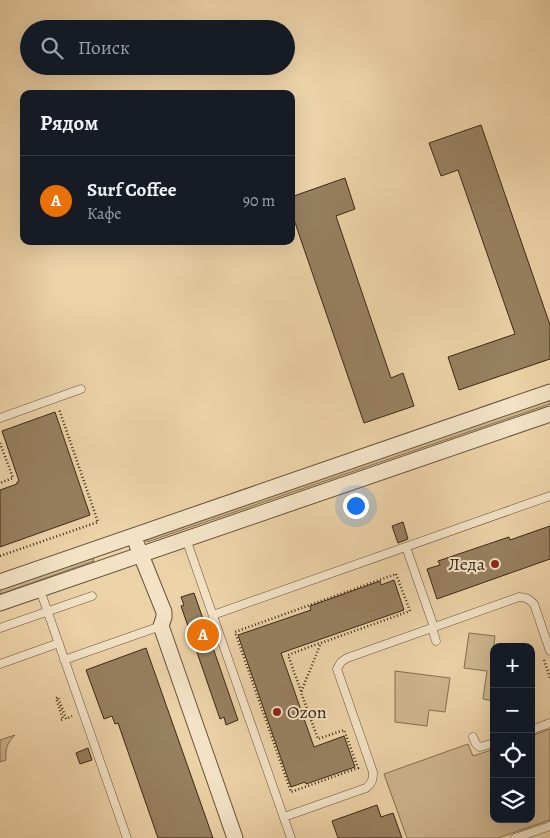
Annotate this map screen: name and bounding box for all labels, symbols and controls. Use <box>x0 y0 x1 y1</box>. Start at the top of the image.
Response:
search box <box>20 20 295 75</box>
icon: search <box>38 34 66 62</box>
text: Поиск <box>78 35 130 61</box>
text: Рядом <box>40 109 98 137</box>
text: Surf Coffee <box>87 177 176 203</box>
text: A <box>51 190 61 212</box>
text: 90 m <box>243 190 275 212</box>
text: Кафе <box>87 203 121 225</box>
your location <box>343 493 369 519</box>
place label: Леда <box>448 552 486 576</box>
marker: Леда <box>489 558 501 570</box>
pin: A <box>187 616 219 654</box>
map controls <box>490 643 535 823</box>
button: + <box>490 643 535 688</box>
button: − <box>490 688 535 733</box>
place label: Ozon <box>287 700 327 724</box>
marker: Ozon <box>271 706 283 718</box>
button: locate <box>490 733 535 778</box>
button: layers <box>490 778 535 823</box>

